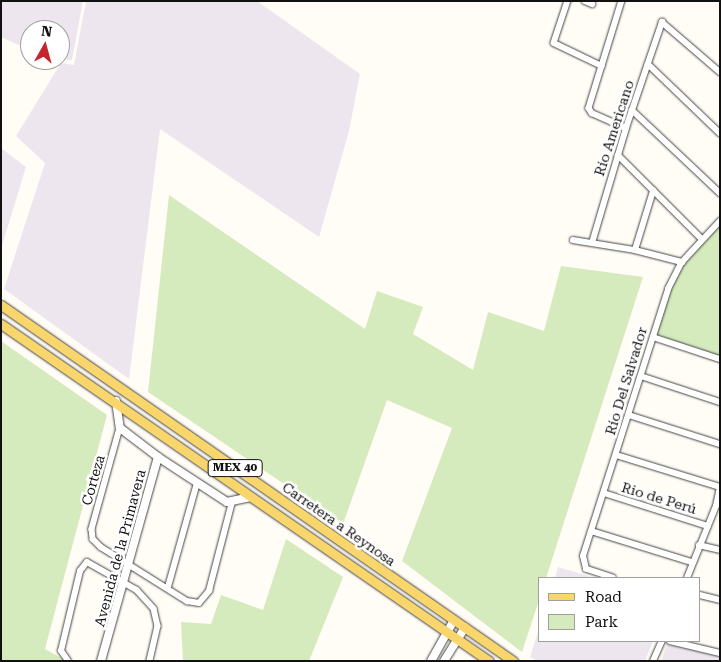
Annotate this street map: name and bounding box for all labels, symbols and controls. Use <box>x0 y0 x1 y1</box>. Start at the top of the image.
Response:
north arrow <box>20 20 70 70</box>
text: N <box>40 23 53 40</box>
street label: Río Americano <box>591 78 637 178</box>
street label: Río Del Salvador <box>602 325 650 437</box>
street label: Corteza <box>78 453 108 507</box>
road number: MEX 40 <box>208 458 262 478</box>
street label: Avenida de la Primavera <box>91 468 149 628</box>
street label: Carretera a Reynosa <box>279 479 399 569</box>
street label: Rio de Perú <box>620 479 698 517</box>
legend <box>538 577 701 642</box>
text: Road <box>585 588 622 606</box>
text: Park <box>585 613 618 631</box>

